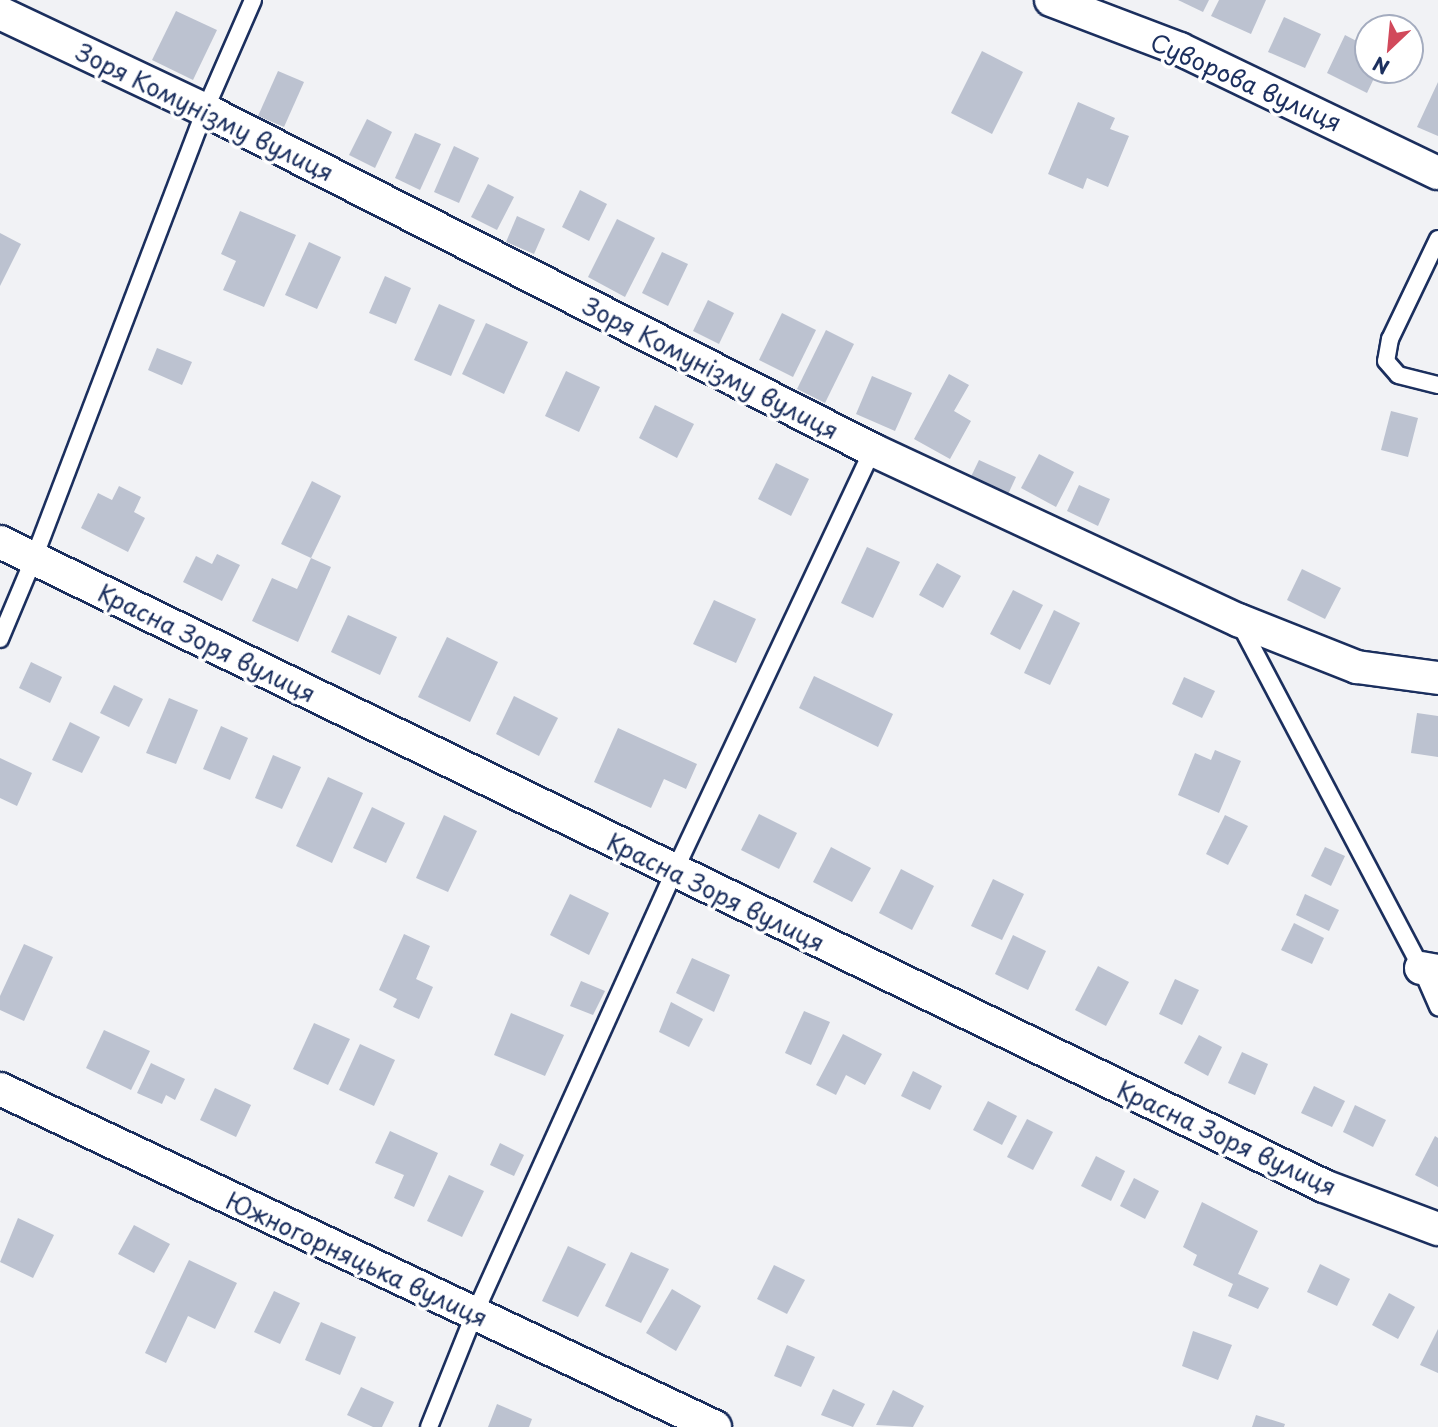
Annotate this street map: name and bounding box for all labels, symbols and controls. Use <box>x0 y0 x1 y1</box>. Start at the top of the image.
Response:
north arrow <box>1354 14 1424 84</box>
street label: Суворова вулиця <box>1146 27 1346 137</box>
street label: Зоря Комунізму вулиця <box>71 37 339 187</box>
text: N <box>1368 50 1394 82</box>
street label: Зоря Комунізму вулиця <box>578 291 844 445</box>
street label: Красна Зоря вулиця <box>93 578 321 708</box>
street label: Красна Зоря вулиця <box>602 827 830 957</box>
street label: Красна Зоря вулиця <box>1112 1074 1342 1202</box>
street label: Южногорняцька вулиця <box>221 1186 493 1332</box>

